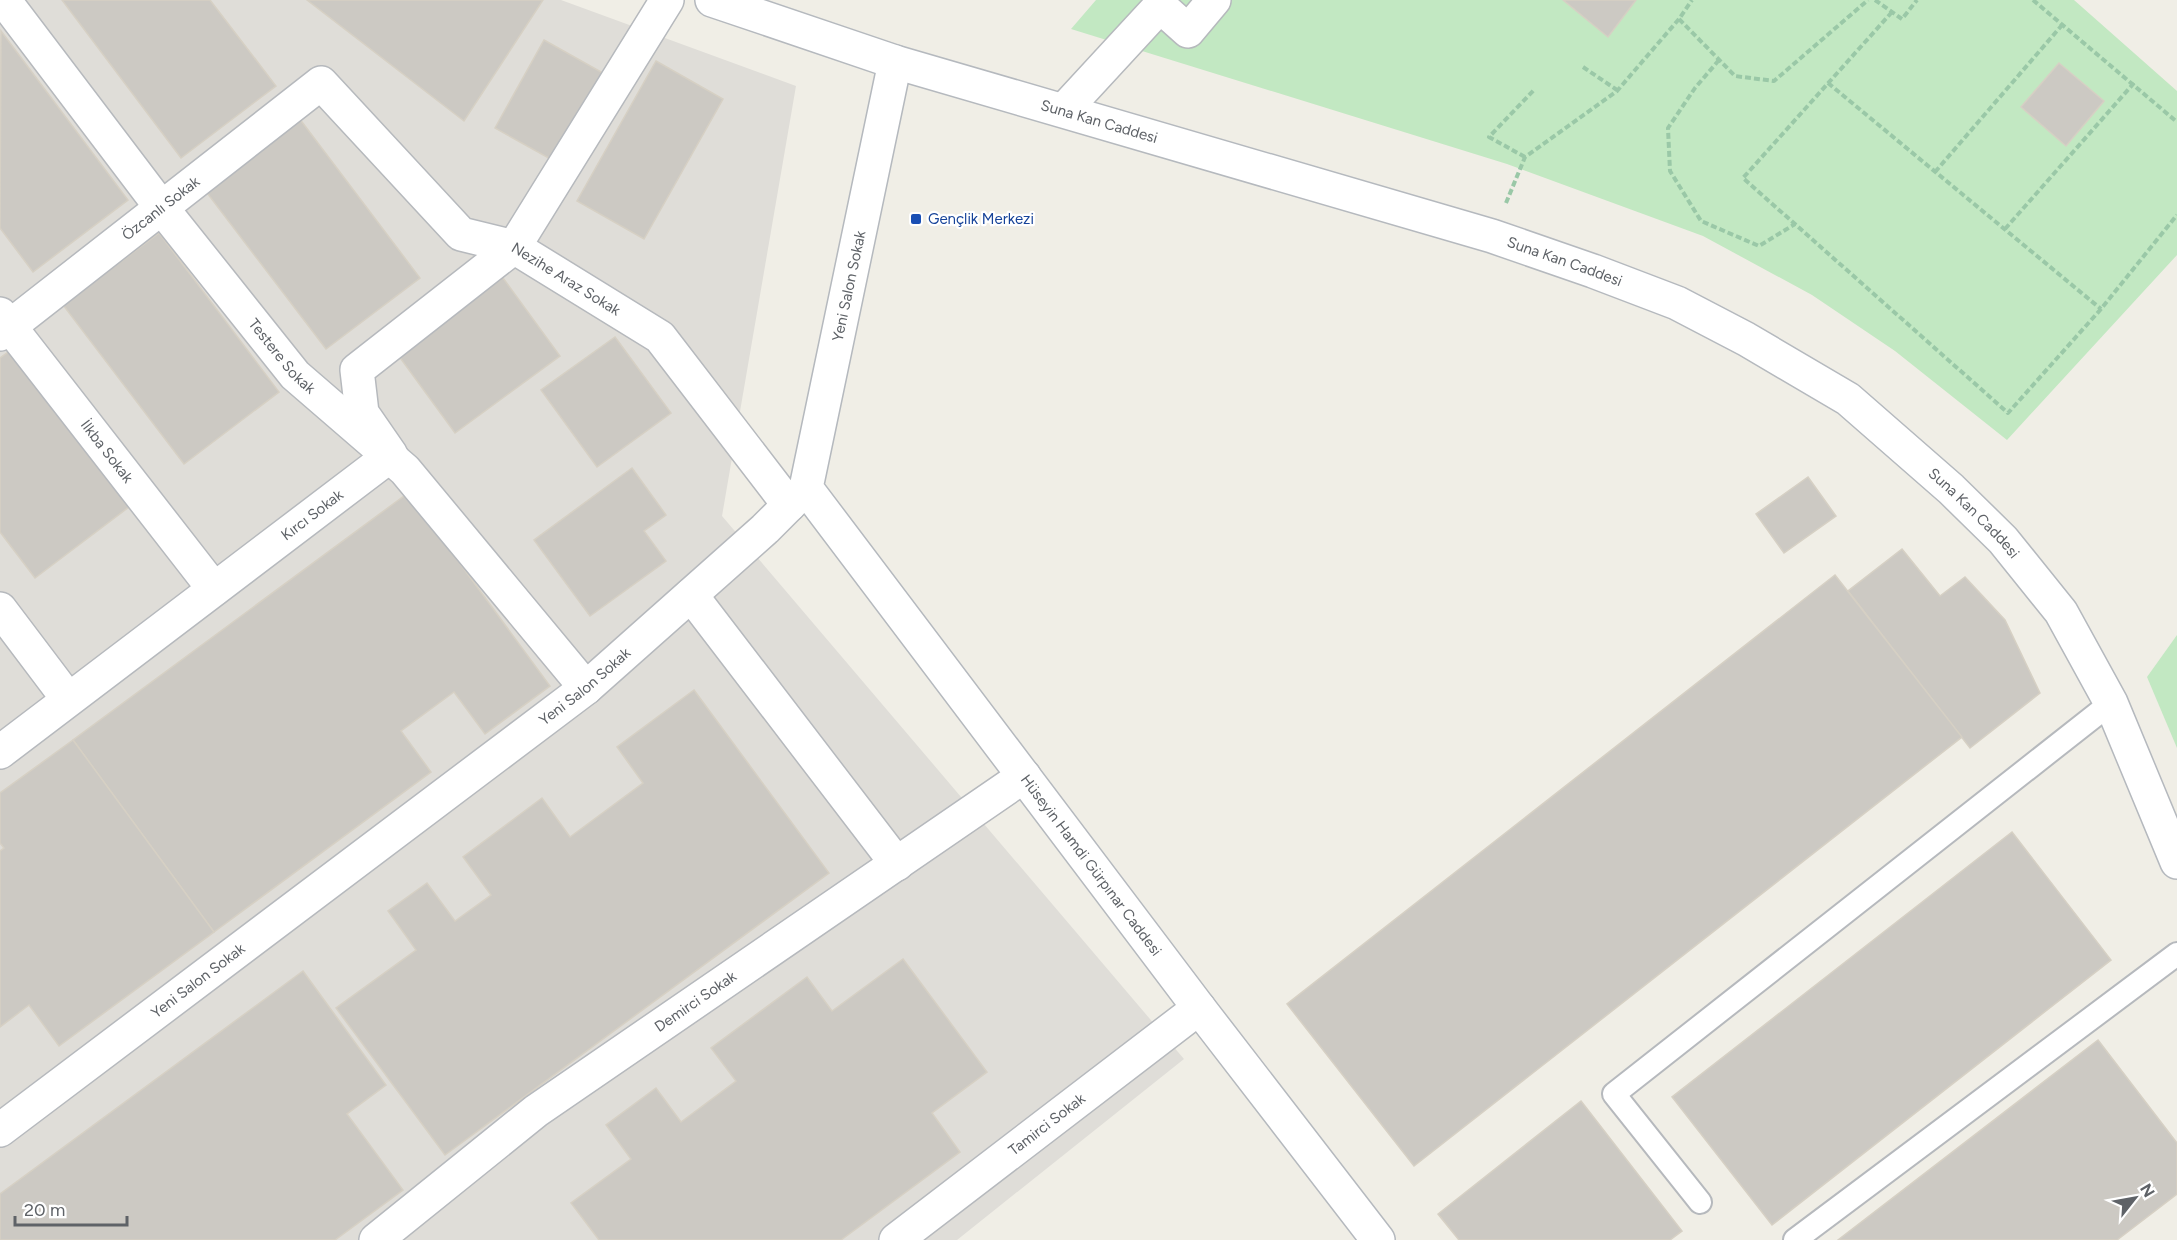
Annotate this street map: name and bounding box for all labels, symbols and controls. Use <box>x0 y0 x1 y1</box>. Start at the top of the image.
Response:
street label: Suna Kan Caddesi <box>1039 96 1160 147</box>
street label: Özcanlı Sokak <box>118 172 204 244</box>
place label: Gençlik Merkezi <box>928 210 1034 228</box>
marker: Gençlik Merkezi <box>909 212 923 226</box>
street label: Yeni Salon Sokak <box>828 228 870 343</box>
street label: Suna Kan Caddesi <box>1505 233 1625 290</box>
street label: Nezihe Araz Sokak <box>508 239 624 320</box>
street label: Testere Sokak <box>245 315 320 398</box>
street label: İlkba Sokak <box>77 416 137 487</box>
street label: Suna Kan Caddesi <box>1925 464 2023 562</box>
street label: Kırcı Sokak <box>278 485 347 544</box>
street label: Yeni Salon Sokak <box>536 643 635 729</box>
street label: Hüseyin Hamdi Gürpınar Caddesi <box>1017 771 1165 959</box>
street label: Yeni Salon Sokak <box>147 939 249 1022</box>
street label: Demirci Sokak <box>651 967 740 1036</box>
street label: Tamirci Sokak <box>1005 1089 1089 1159</box>
north arrow <box>2105 1168 2165 1228</box>
text: N <box>2136 1180 2159 1201</box>
scale bar <box>15 1189 128 1227</box>
text: 20 m <box>24 1199 65 1221</box>

